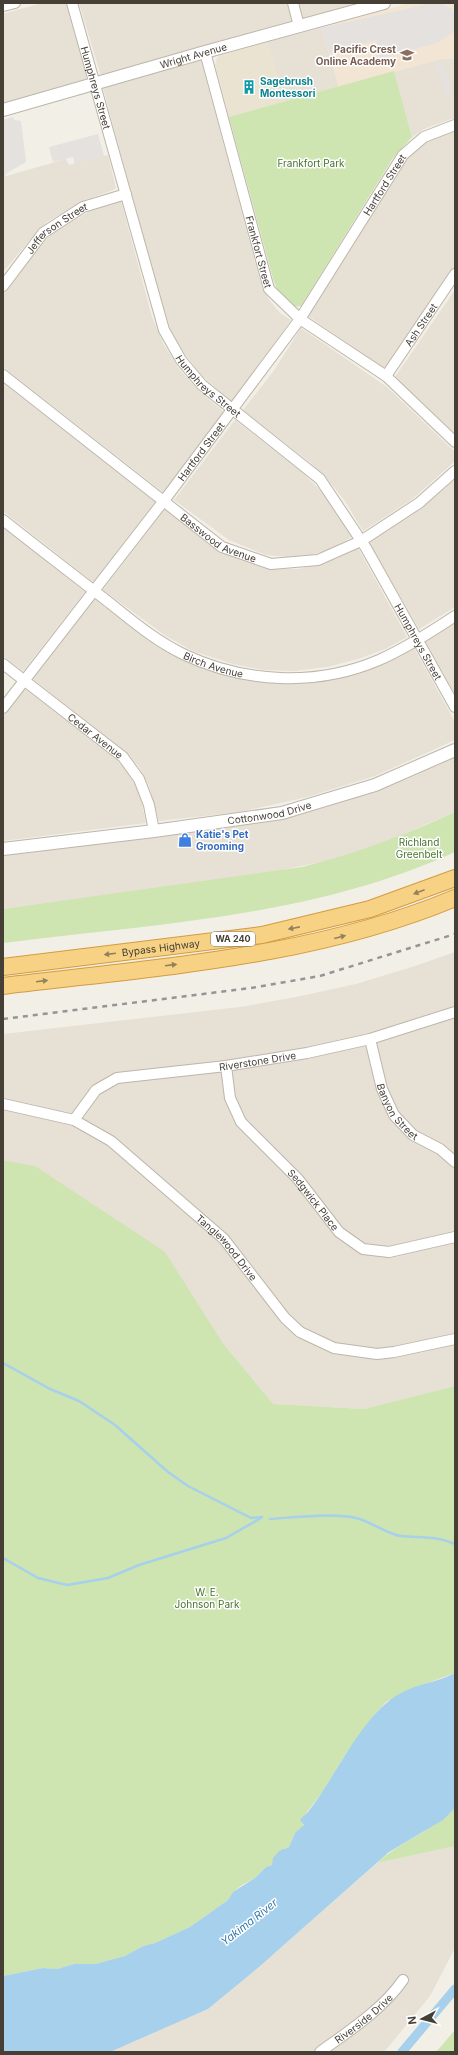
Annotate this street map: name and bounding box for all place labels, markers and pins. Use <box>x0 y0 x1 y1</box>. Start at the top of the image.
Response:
place label: Pacific Crest Online Academy <box>316 43 396 68</box>
school or university icon: Pacific Crest Online Academy <box>399 47 415 63</box>
place label: Sagebrush Montessori <box>260 75 316 99</box>
building icon: Sagebrush Montessori <box>241 79 257 95</box>
place label: Katie's Pet Grooming <box>196 828 249 853</box>
shop icon: Katie's Pet Grooming <box>177 832 193 848</box>

